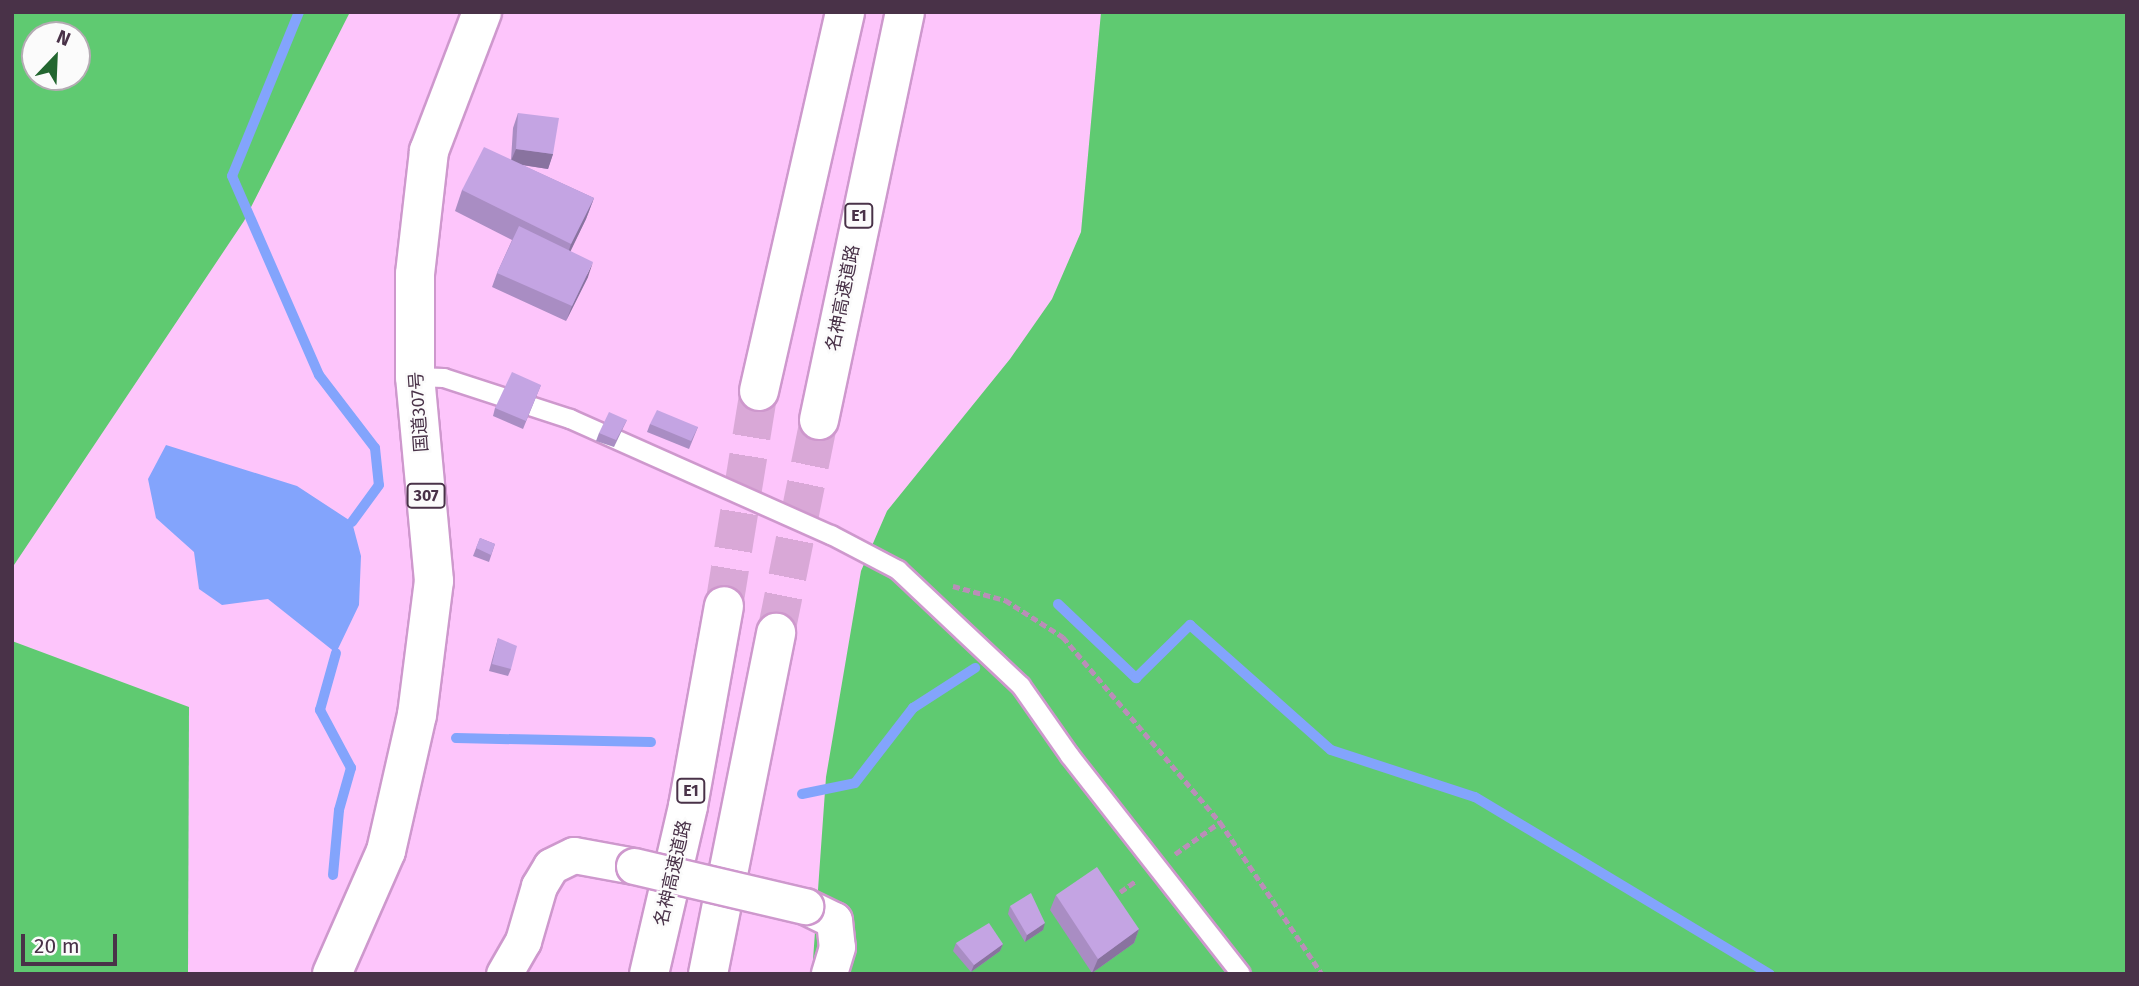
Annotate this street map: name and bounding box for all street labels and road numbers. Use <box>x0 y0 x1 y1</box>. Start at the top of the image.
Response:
road number: E1 <box>843 204 875 229</box>
street label: 名神高速道路 <box>822 243 864 353</box>
street label: 国道307号 <box>405 371 433 453</box>
road number: 307 <box>405 484 447 509</box>
road number: E1 <box>675 778 707 804</box>
street label: 名神高速道路 <box>650 818 696 928</box>

